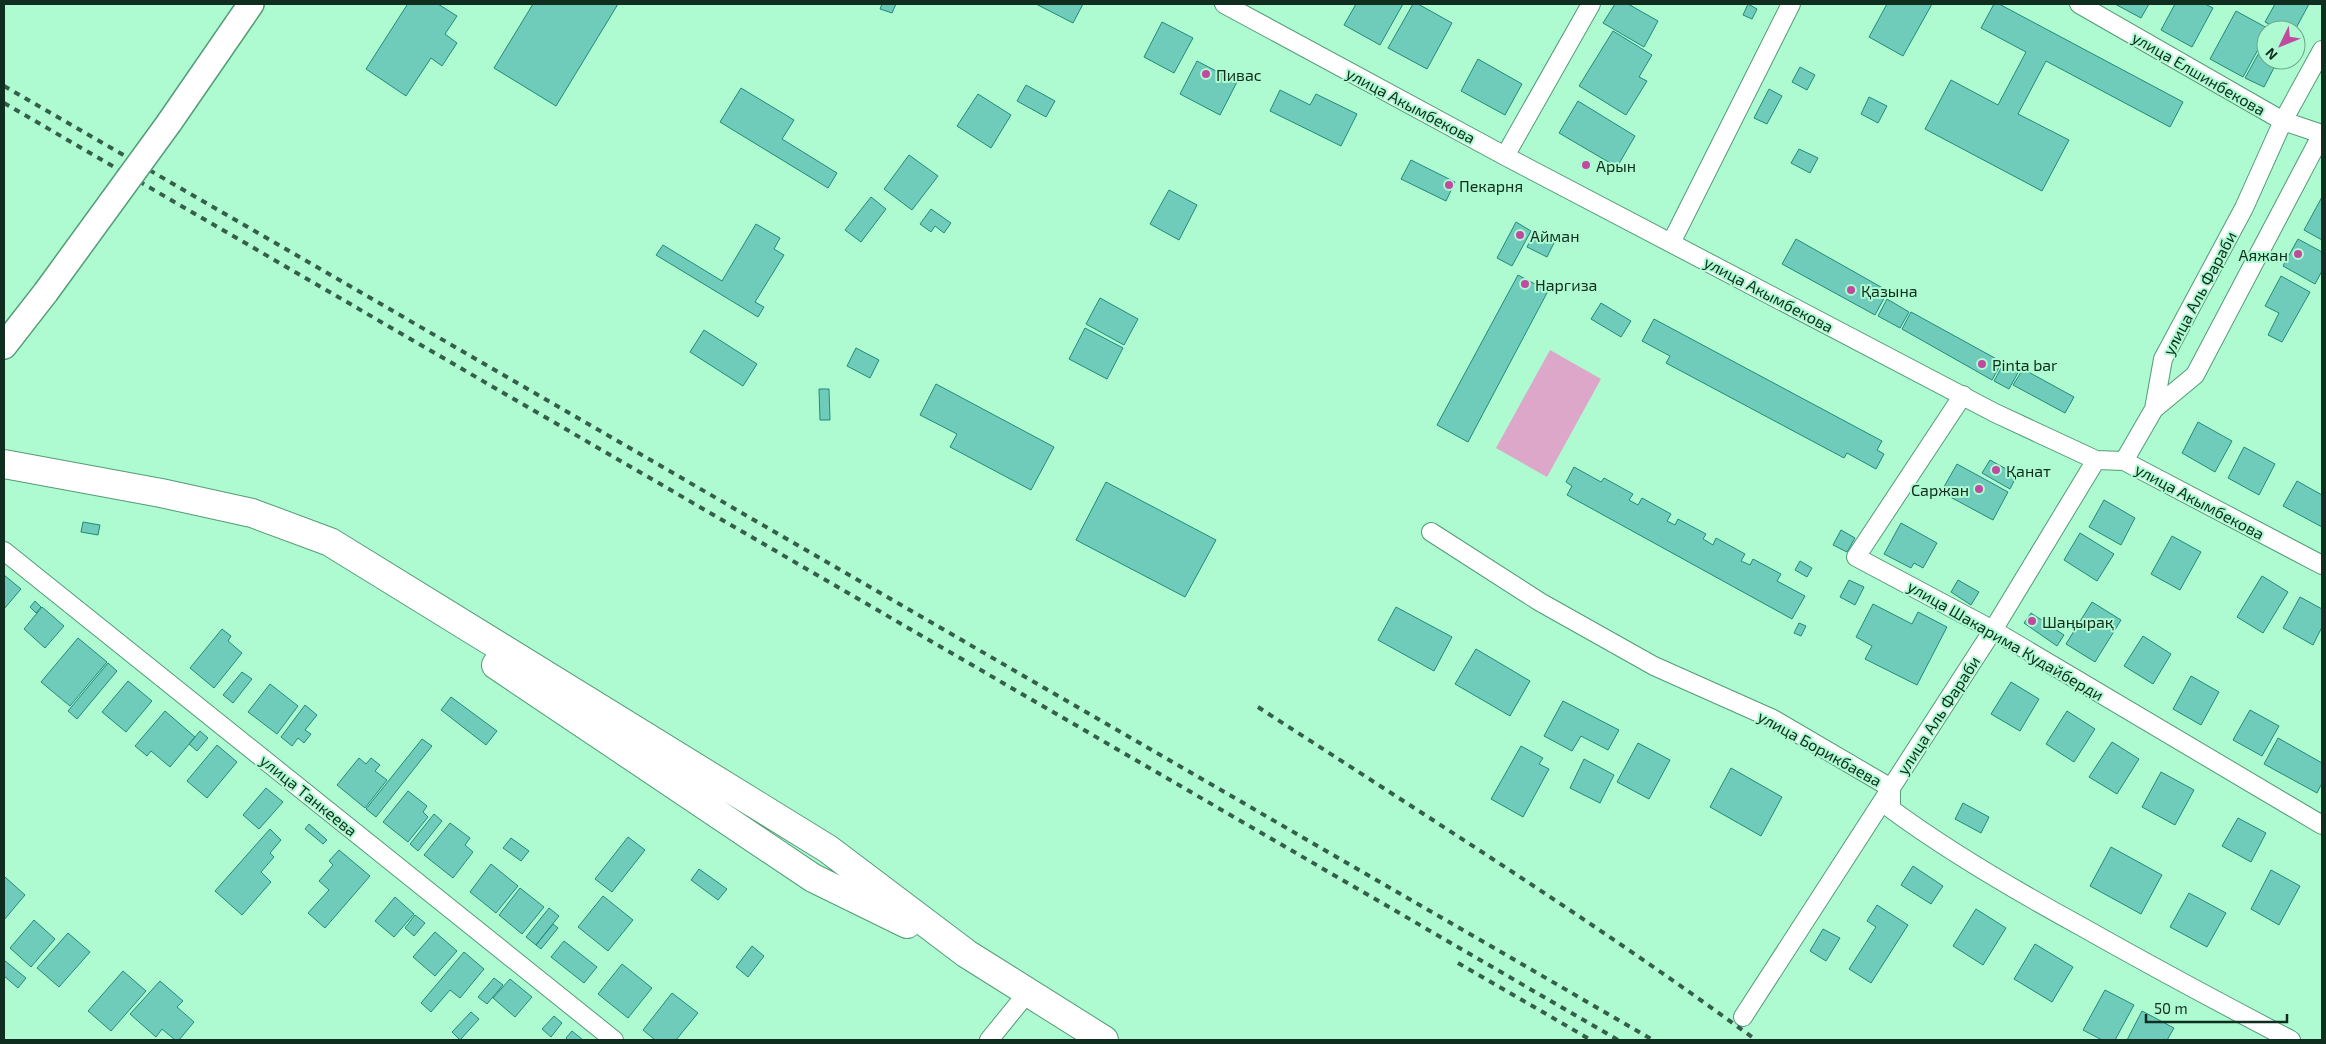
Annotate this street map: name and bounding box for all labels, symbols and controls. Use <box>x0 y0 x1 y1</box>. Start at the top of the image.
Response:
north arrow <box>2256 20 2306 70</box>
street label: улица Елшинбекова <box>2128 27 2269 120</box>
text: N <box>2261 45 2281 64</box>
street label: улица Акымбекова <box>1343 63 1479 148</box>
place label: Пивас <box>1216 65 1262 84</box>
marker: Пивас <box>1200 68 1212 80</box>
place label: Арын <box>1596 156 1636 175</box>
marker: Арын <box>1580 159 1592 171</box>
place label: Пекарня <box>1459 176 1523 195</box>
marker: Пекарня <box>1443 179 1455 191</box>
place label: Айман <box>1530 226 1579 245</box>
street label: улица Аль Фараби <box>2158 228 2241 359</box>
marker: Айман <box>1514 229 1526 241</box>
place label: Аяжан <box>2239 245 2288 264</box>
marker: Аяжан <box>2292 248 2304 260</box>
street label: улица Акымбекова <box>1701 252 1837 337</box>
place label: Наргиза <box>1535 275 1597 294</box>
marker: Наргиза <box>1519 278 1531 290</box>
place label: Қазына <box>1861 281 1918 300</box>
marker: Қазына <box>1845 284 1857 296</box>
place label: Pinta bar <box>1992 355 2058 374</box>
marker: Pinta bar <box>1976 358 1988 370</box>
street label: улица Акымбекова <box>2132 459 2268 544</box>
place label: Қанат <box>2006 461 2051 480</box>
marker: Қанат <box>1990 464 2002 476</box>
place label: Саржан <box>1911 480 1969 499</box>
marker: Саржан <box>1973 483 1985 495</box>
street label: улица Шакарима Кудайберди <box>1904 576 2107 705</box>
place label: Шаңырақ <box>2042 612 2114 631</box>
marker: Шаңырақ <box>2026 615 2038 627</box>
street label: улица Аль Фараби <box>1893 652 1984 778</box>
street label: улица Борикбаева <box>1754 706 1885 791</box>
street label: улица Танкеева <box>256 750 361 841</box>
scale bar <box>2146 992 2287 1024</box>
text: 50 m <box>2154 999 2188 1017</box>

